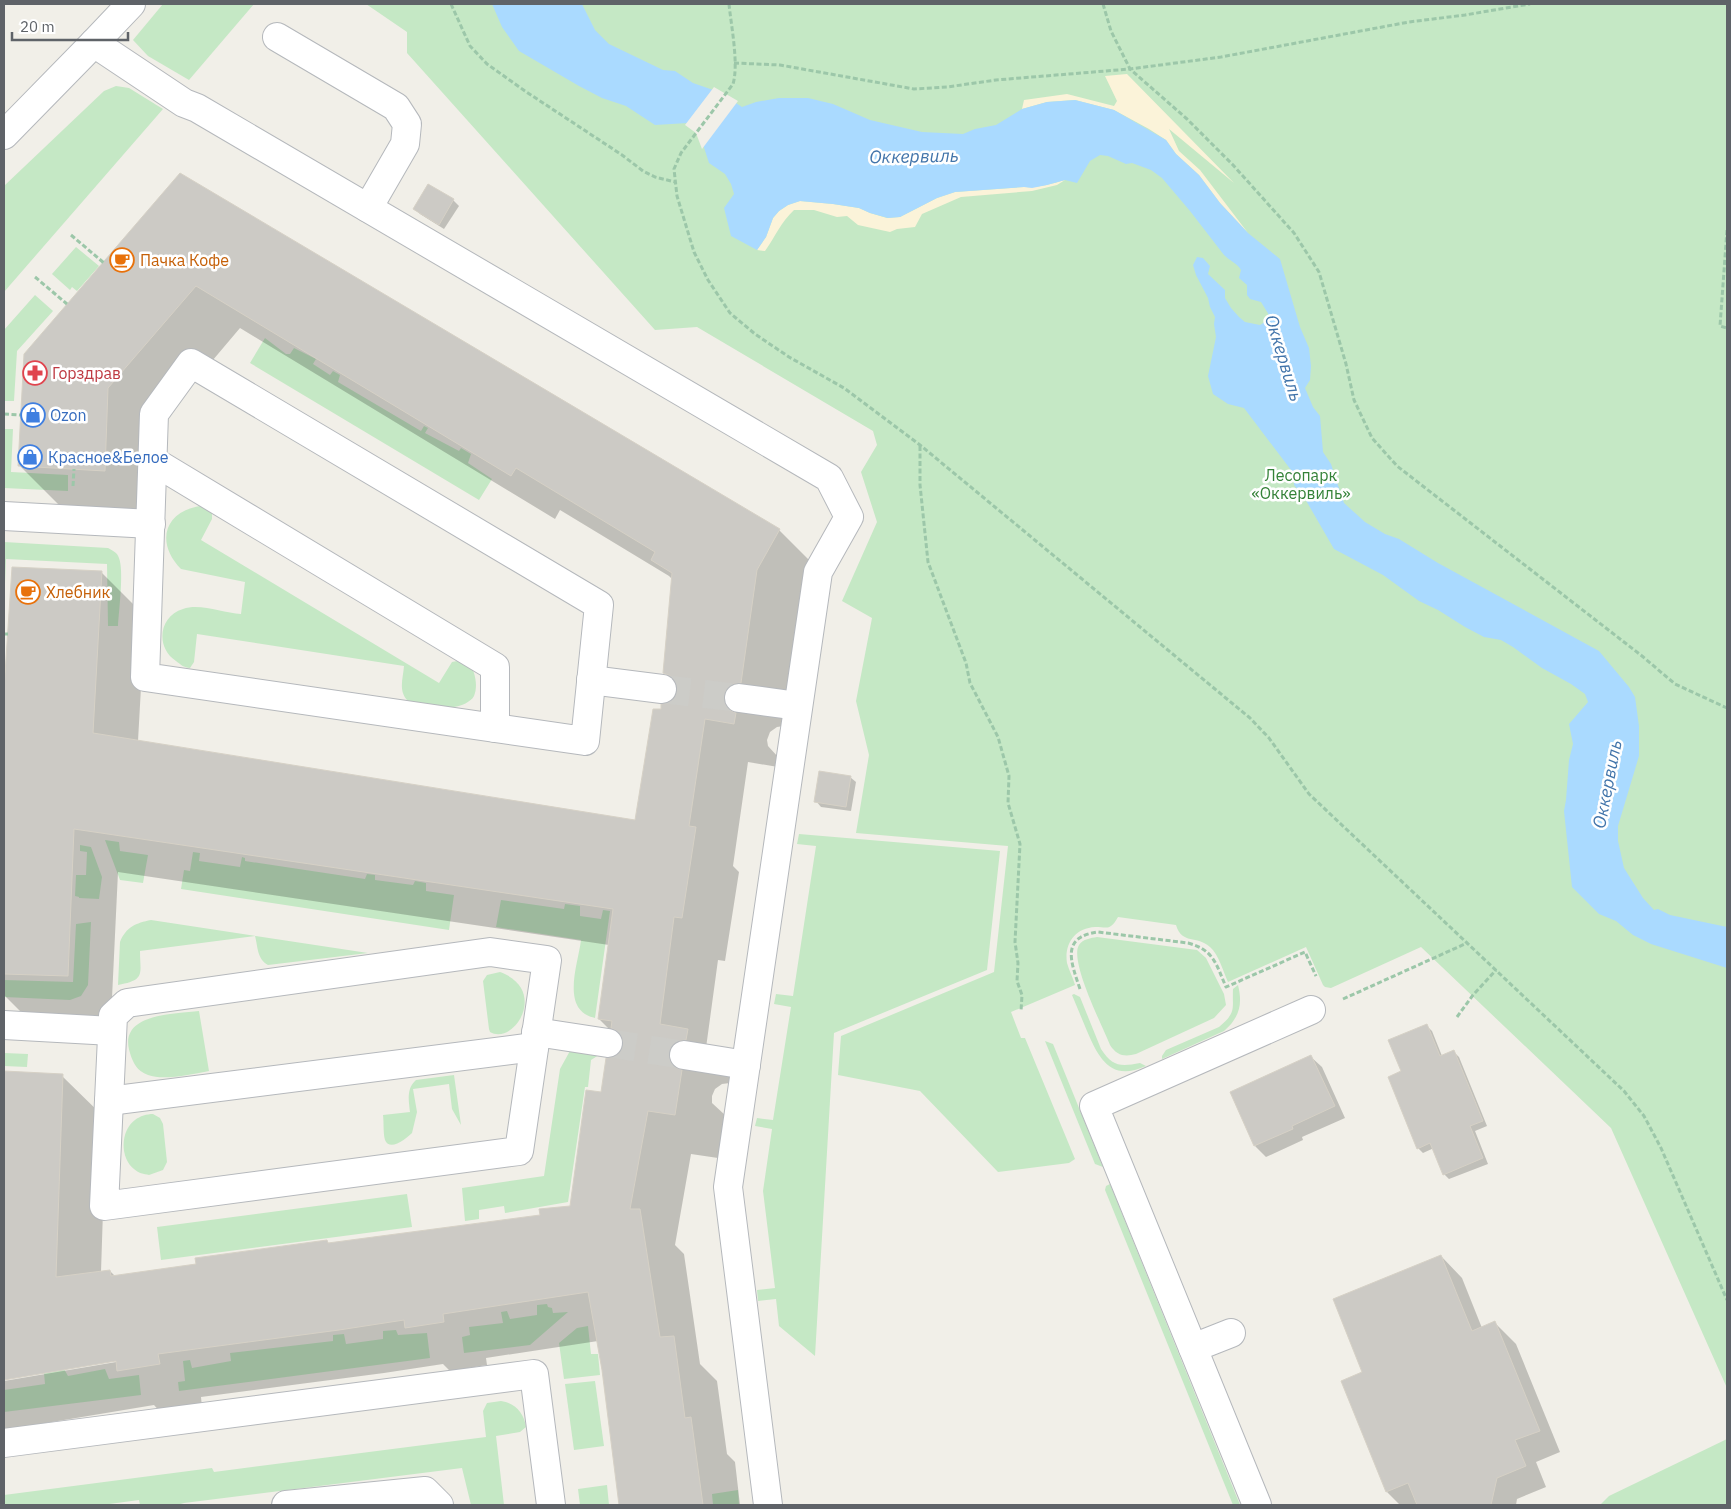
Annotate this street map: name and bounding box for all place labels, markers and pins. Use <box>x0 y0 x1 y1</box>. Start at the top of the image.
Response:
cafe icon: Пачка Кофе <box>109 247 135 273</box>
place label: Пачка Кофе <box>140 250 229 270</box>
pharmacy icon: Горздрав <box>22 360 48 386</box>
place label: Горздрав <box>52 363 121 383</box>
shop icon: Ozon <box>20 402 46 428</box>
place label: Ozon <box>50 405 87 425</box>
shop icon: Красное&Белое <box>17 444 43 470</box>
place label: Красное&Белое <box>48 447 169 467</box>
cafe icon: Хлебник <box>15 579 41 605</box>
place label: Хлебник <box>46 582 111 602</box>

